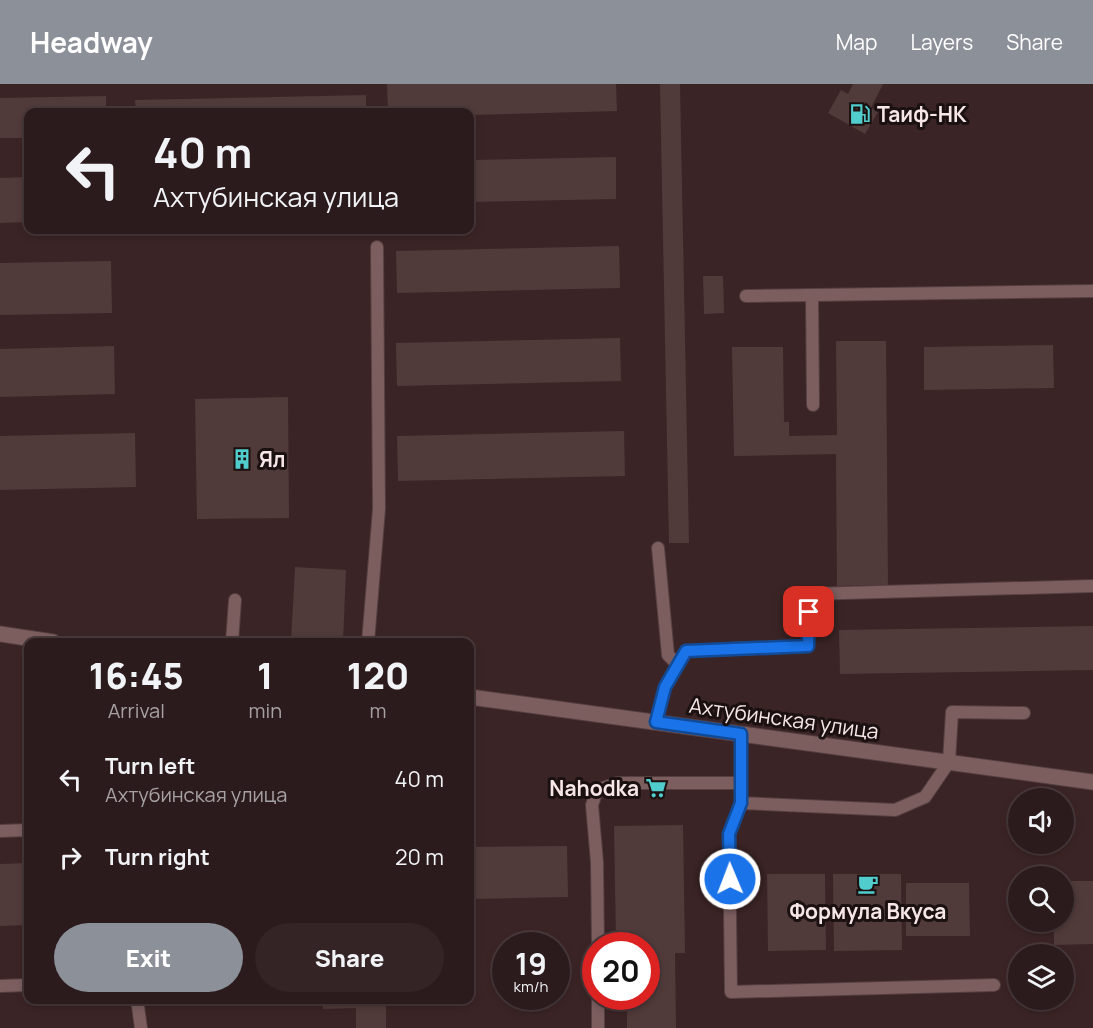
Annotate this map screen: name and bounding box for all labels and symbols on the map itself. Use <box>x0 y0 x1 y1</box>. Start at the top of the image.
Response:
place label: Таиф-НК <box>877 100 967 128</box>
fuel station icon: Таиф-НК <box>848 102 872 126</box>
place label: Ял <box>259 445 286 473</box>
building icon: Ял <box>230 447 254 471</box>
pin <box>783 586 834 637</box>
street label: Ахтубинская улица <box>687 691 881 745</box>
place label: Nahodka <box>549 774 639 802</box>
supermarket icon: Nahodka <box>644 776 668 800</box>
position arrow <box>698 847 762 911</box>
cafe icon: Формула Вкуса <box>856 872 880 896</box>
place label: Формула Вкуса <box>790 897 946 925</box>
speed limit sign: 20 <box>582 932 660 1010</box>

